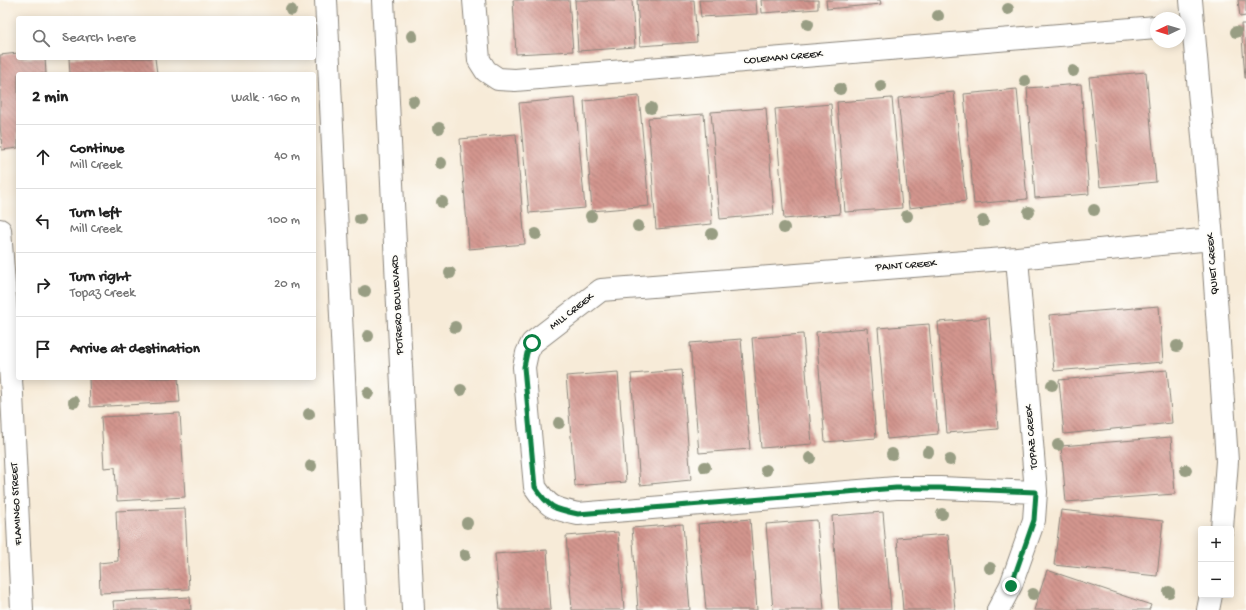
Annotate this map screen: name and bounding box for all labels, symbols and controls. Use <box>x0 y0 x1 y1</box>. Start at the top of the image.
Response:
north arrow <box>1150 12 1186 48</box>
search box <box>16 16 316 60</box>
icon: search <box>30 27 52 49</box>
text: Search here <box>62 29 136 47</box>
street label: COLEMAN CREEK <box>743 48 825 67</box>
text: 2 min <box>32 88 68 108</box>
text: Walk · 160 m <box>231 91 300 106</box>
text: Continue <box>70 140 124 158</box>
icon: ahead <box>32 146 54 168</box>
text: 40 m <box>274 149 300 164</box>
text: Mill Creek <box>70 158 122 173</box>
text: Turn left <box>70 204 121 222</box>
icon: left <box>32 210 54 232</box>
text: 100 m <box>268 213 300 228</box>
text: Mill Creek <box>70 222 122 237</box>
street label: QUIET CREEK <box>1205 231 1221 295</box>
street label: POTRERO BOULEVARD <box>389 254 407 356</box>
street label: PAINT CREEK <box>874 258 939 274</box>
text: Turn right <box>70 268 130 286</box>
icon: right <box>32 274 54 296</box>
text: 20 m <box>274 277 300 292</box>
text: Topaz Creek <box>70 286 135 301</box>
street label: MILL CREEK <box>548 290 598 333</box>
route start <box>523 334 541 352</box>
icon: arrive <box>32 338 54 360</box>
text: Arrive at destination <box>70 340 200 358</box>
street label: TOPAZ CREEK <box>1023 402 1041 471</box>
street label: FLAMINGO STREET <box>9 462 25 547</box>
map controls <box>1198 526 1234 598</box>
button: + <box>1198 526 1234 562</box>
button: − <box>1198 562 1234 598</box>
route end <box>1002 577 1020 595</box>

